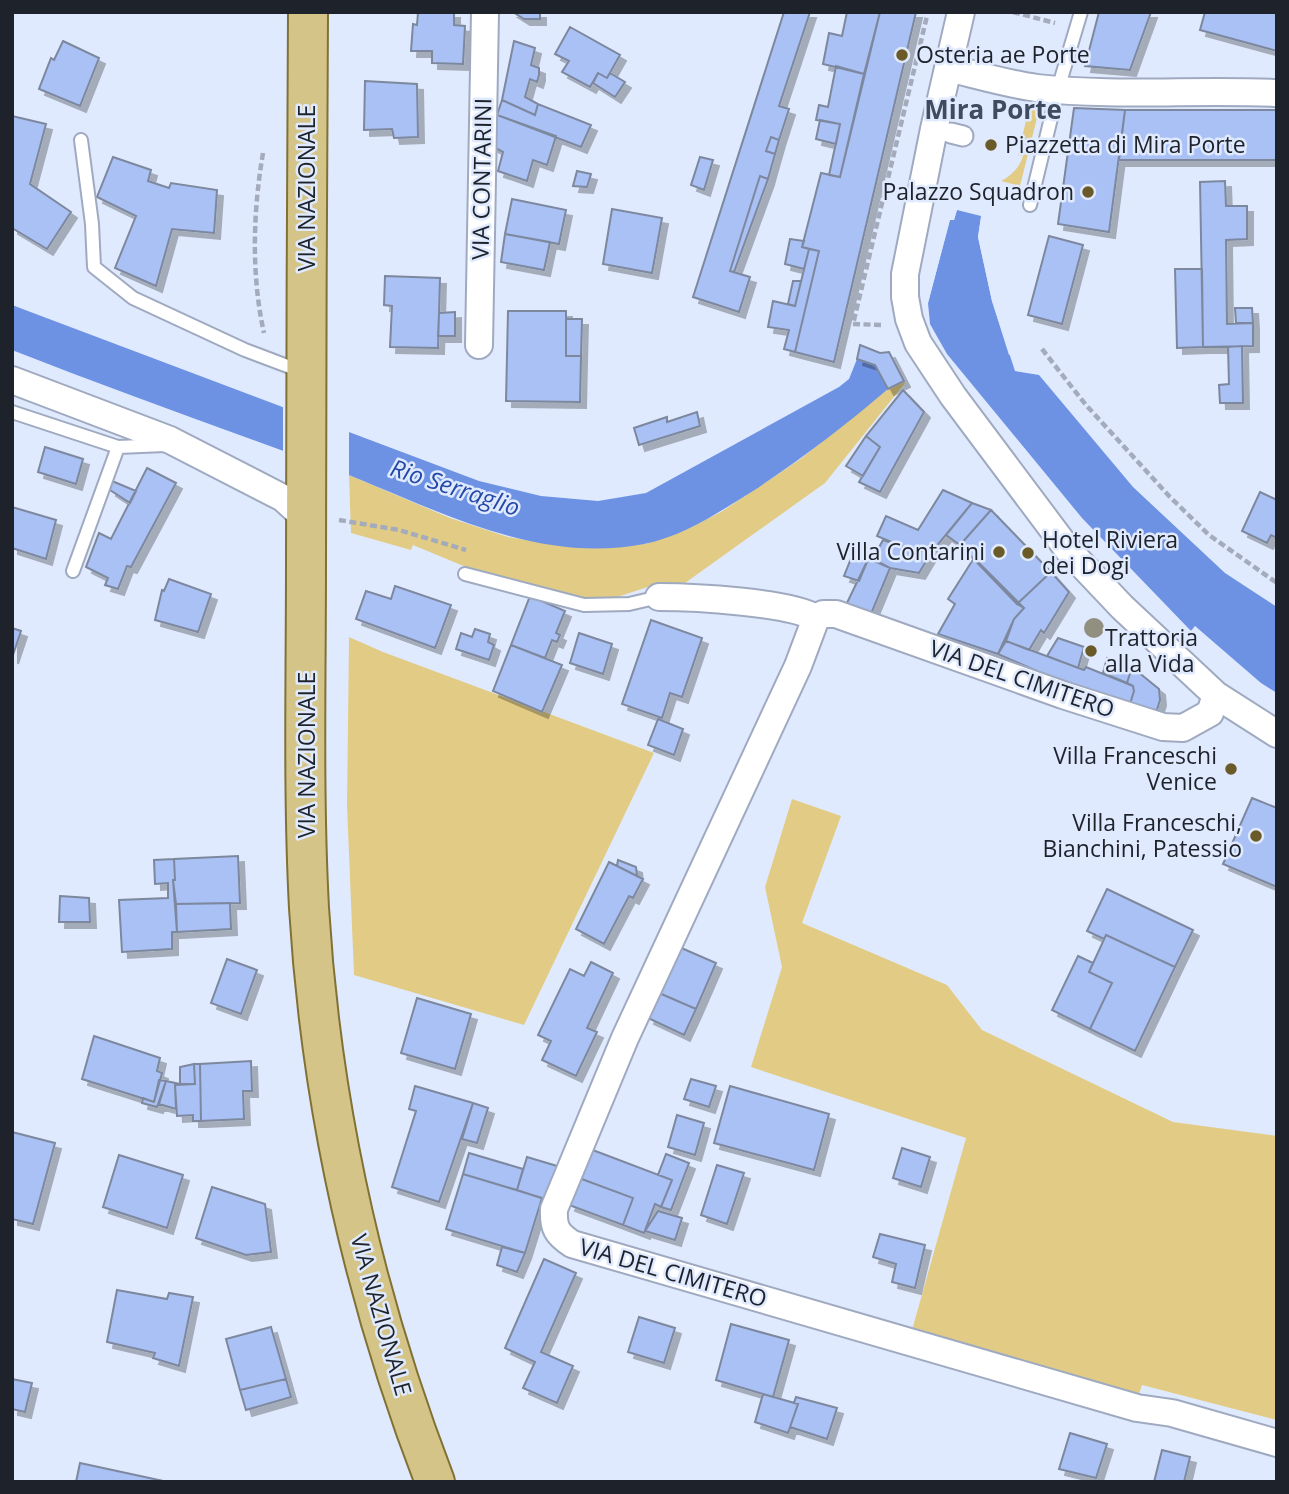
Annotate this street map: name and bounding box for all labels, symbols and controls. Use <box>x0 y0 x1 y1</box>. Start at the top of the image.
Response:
place label: Osteria ae Porte <box>916 38 1090 70</box>
marker: Osteria ae Porte <box>894 47 910 63</box>
district label: Mira Porte <box>924 91 1062 127</box>
street label: VIA CONTARINI <box>464 98 498 260</box>
street label: VIA NAZIONALE <box>290 105 322 271</box>
place label: Piazzetta di Mira Porte <box>1005 128 1246 160</box>
marker: Piazzetta di Mira Porte <box>983 137 999 153</box>
place label: Palazzo Squadron <box>882 175 1074 207</box>
marker: Palazzo Squadron <box>1080 184 1096 200</box>
water label: Rio Serraglio <box>387 450 524 523</box>
place label: Hotel Riviera dei Dogi <box>1042 523 1178 581</box>
place label: Villa Contarini <box>837 535 985 567</box>
marker: Villa Contarini <box>991 544 1007 560</box>
marker: Hotel Riviera dei Dogi <box>1020 545 1036 561</box>
place label: Trattoria alla Vida <box>1105 621 1198 679</box>
street label: VIA DEL CIMITERO <box>926 631 1119 725</box>
marker: Trattoria alla Vida <box>1083 643 1099 659</box>
street label: VIA NAZIONALE <box>290 672 322 838</box>
place label: Villa Franceschi Venice <box>1053 739 1217 797</box>
marker: Villa Franceschi Venice <box>1223 761 1239 777</box>
place label: Villa Franceschi, Bianchini, Patessio <box>1042 806 1242 864</box>
marker: Villa Franceschi, Bianchini, Patessio <box>1248 828 1264 844</box>
street label: VIA NAZIONALE <box>344 1230 420 1399</box>
street label: VIA DEL CIMITERO <box>576 1230 771 1314</box>

